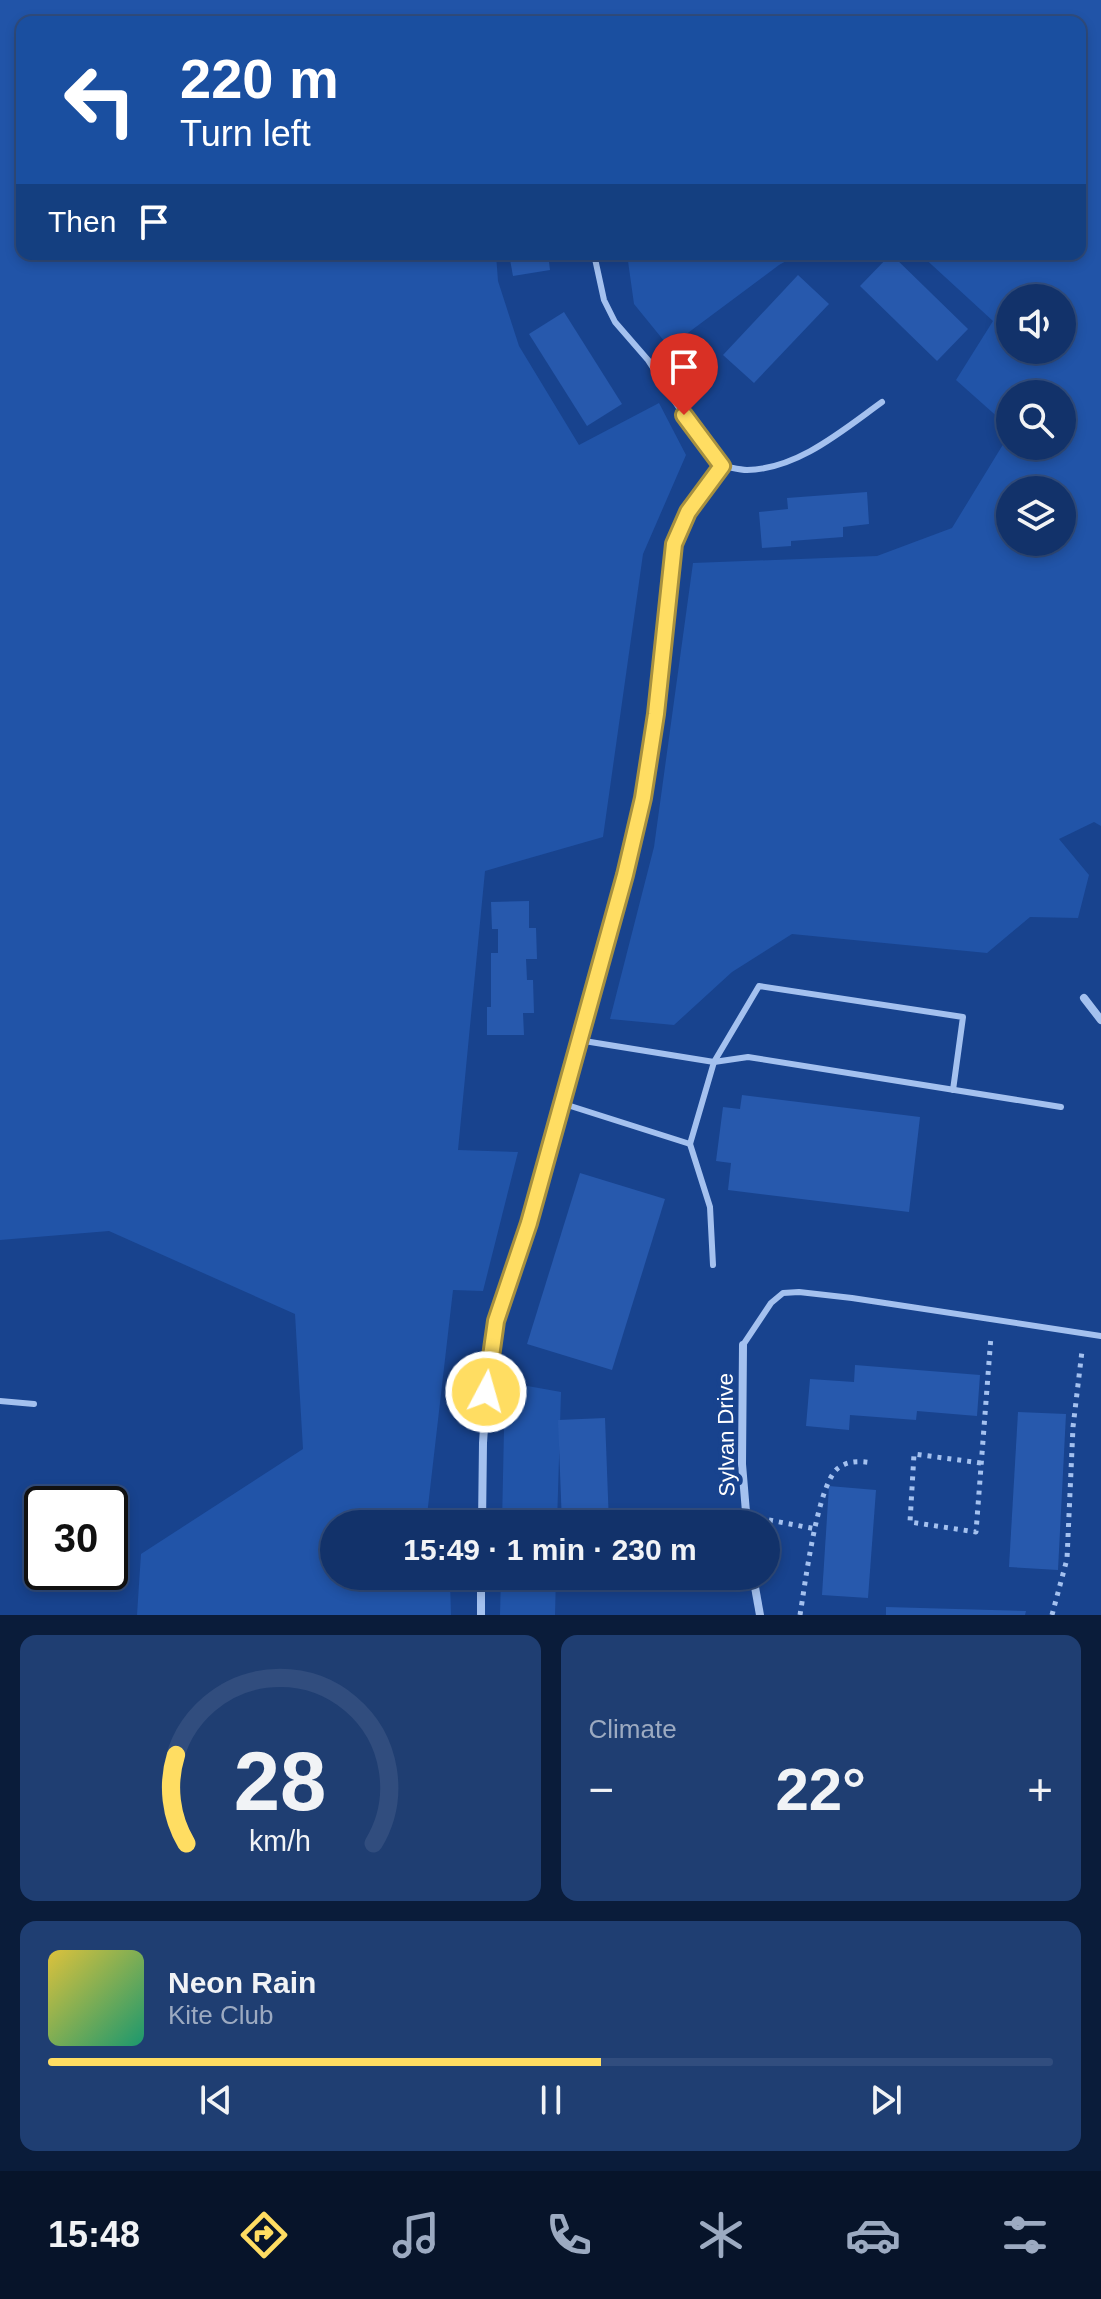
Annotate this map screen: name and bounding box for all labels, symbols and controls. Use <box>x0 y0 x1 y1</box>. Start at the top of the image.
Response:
text: 220 m <box>180 47 339 110</box>
icon: left <box>48 48 152 152</box>
text: Turn left <box>180 113 311 154</box>
icon: arrive <box>132 200 176 244</box>
text: Then <box>48 205 116 238</box>
map controls <box>996 284 1076 556</box>
button: sound <box>996 284 1076 364</box>
pin <box>650 333 718 415</box>
icon: arrive <box>662 345 706 389</box>
button: search <box>996 380 1076 460</box>
button: layers <box>996 476 1076 556</box>
position arrow <box>444 1350 528 1434</box>
street label: Sylvan Drive <box>712 1373 740 1497</box>
speed limit sign: 30 <box>24 1486 128 1590</box>
text: 15:49 · 1 min · 230 m <box>403 1533 697 1566</box>
text: Climate <box>589 1714 677 1744</box>
text: 28 <box>234 1735 327 1828</box>
text: 22° <box>775 1756 866 1823</box>
text: − <box>589 1765 614 1814</box>
text: + <box>1027 1765 1053 1814</box>
text: km/h <box>249 1825 311 1857</box>
text: Neon Rain <box>168 1966 316 1999</box>
text: Kite Club <box>168 2000 274 2030</box>
icon: previous <box>194 2078 238 2122</box>
icon: pause <box>529 2078 573 2122</box>
icon: next <box>864 2078 908 2122</box>
icon: directions <box>236 2207 292 2263</box>
icon: music <box>388 2207 444 2263</box>
icon: phone <box>541 2207 597 2263</box>
icon: climate <box>693 2207 749 2263</box>
icon: car <box>845 2207 901 2263</box>
icon: filters <box>997 2207 1053 2263</box>
text: 15:48 <box>48 2214 140 2255</box>

